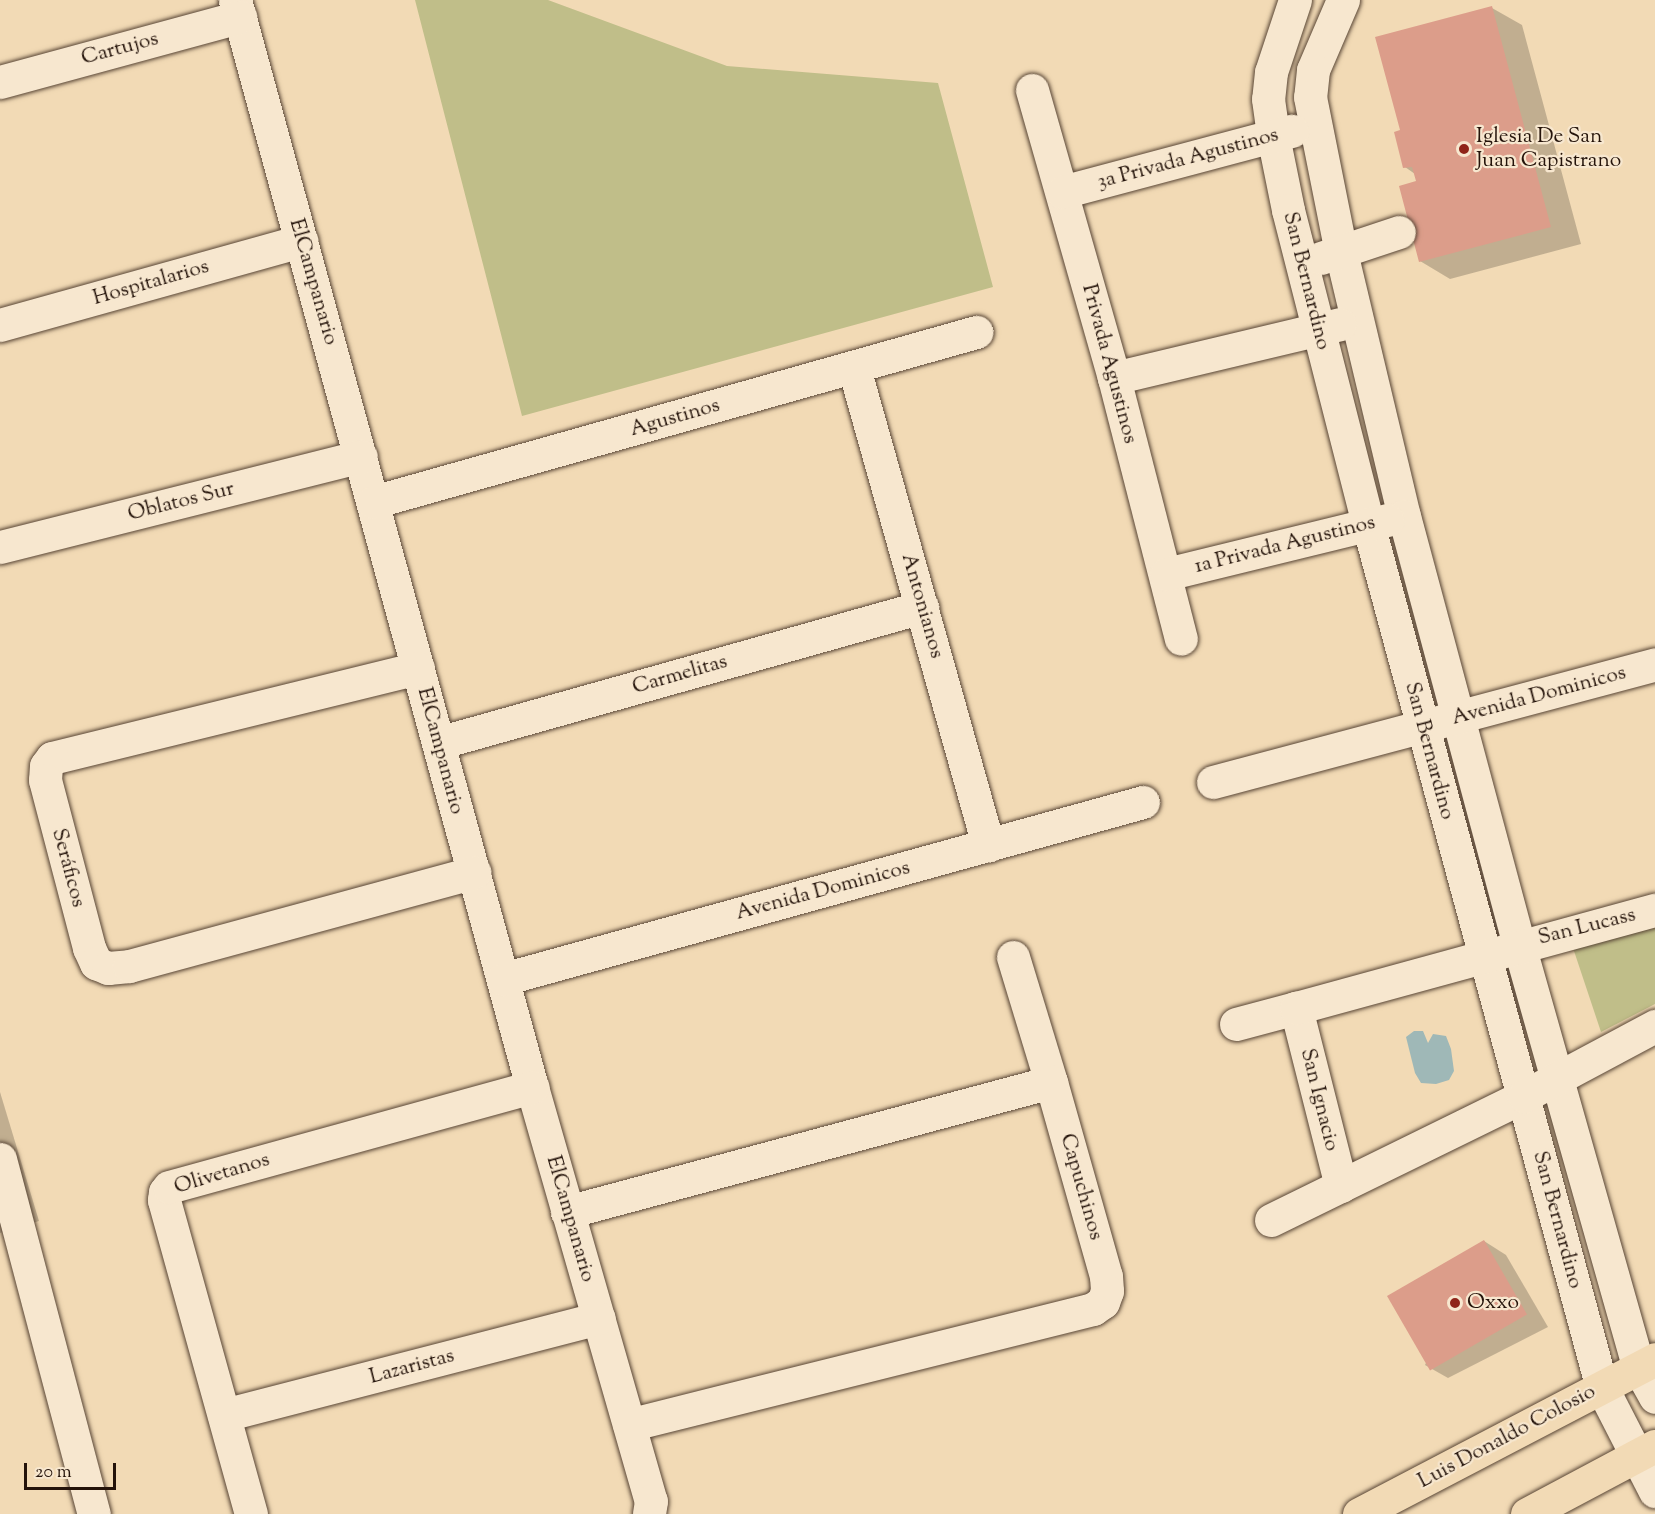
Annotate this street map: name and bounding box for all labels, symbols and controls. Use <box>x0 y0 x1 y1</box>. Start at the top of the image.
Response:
street label: Cartujos <box>79 27 161 71</box>
street label: 3a Privada Agustinos <box>1095 123 1281 195</box>
place label: Iglesia De San Juan Capistrano <box>1476 124 1621 174</box>
marker: Iglesia De San Juan Capistrano <box>1457 142 1471 156</box>
street label: San Bernardino <box>1277 209 1335 353</box>
street label: ElCampanario <box>283 216 343 348</box>
street label: Hospitalarios <box>90 254 212 312</box>
street label: Privada Agustinos <box>1076 282 1142 446</box>
street label: Agustinos <box>627 393 723 443</box>
street label: Oblatos Sur <box>125 477 237 527</box>
street label: 1a Privada Agustinos <box>1192 510 1378 580</box>
street label: Antonianos <box>895 551 949 661</box>
street label: Carmelitas <box>630 649 730 701</box>
street label: Avenida Dominicos <box>1449 661 1629 731</box>
street label: San Bernardino <box>1399 680 1459 822</box>
street label: ElCampanario <box>411 685 469 817</box>
street label: Seráficos <box>45 826 91 910</box>
street label: Avenida Dominicos <box>733 856 913 926</box>
street label: San Lucass <box>1536 903 1638 951</box>
street label: San Ignacio <box>1294 1046 1344 1154</box>
street label: Capuchinos <box>1054 1131 1108 1243</box>
street label: Olivetanos <box>171 1148 273 1200</box>
street label: San Bernardino <box>1527 1149 1587 1291</box>
street label: ElCampanario <box>540 1153 600 1285</box>
place label: Oxxo <box>1467 1290 1519 1316</box>
marker: Oxxo <box>1448 1296 1462 1310</box>
street label: Lazaristas <box>367 1344 457 1390</box>
street label: Luis Donaldo Colosio <box>1414 1380 1600 1494</box>
scale bar <box>27 1451 118 1489</box>
text: 20 m <box>35 1460 72 1486</box>

